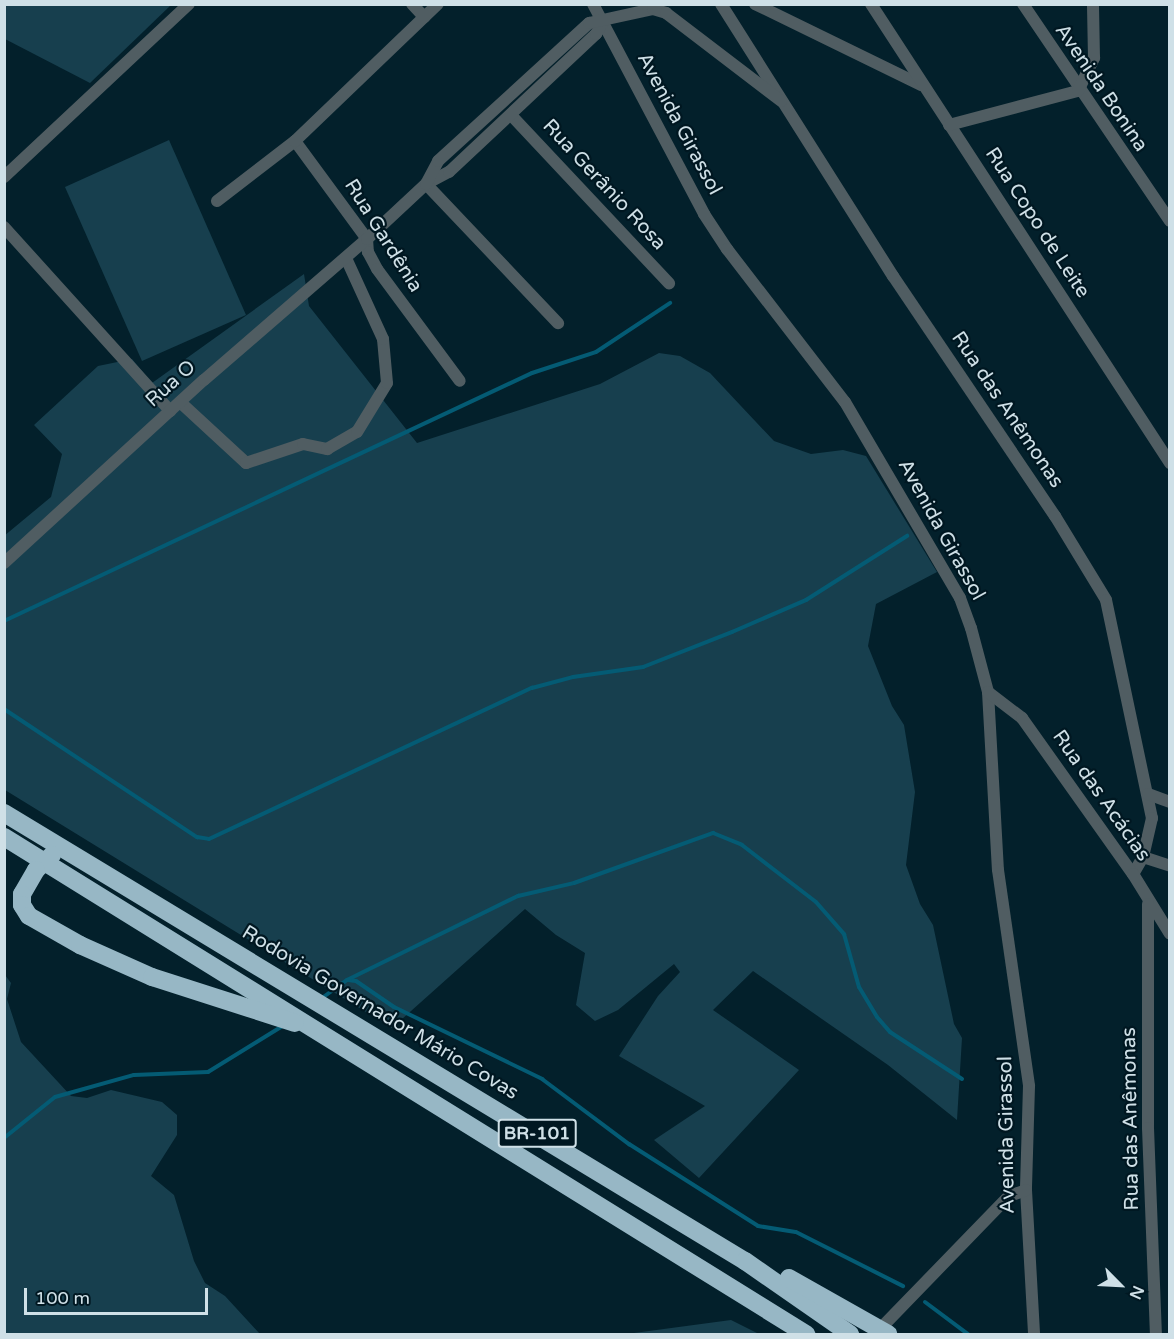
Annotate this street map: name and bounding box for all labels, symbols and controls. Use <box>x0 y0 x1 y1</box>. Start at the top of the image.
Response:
street label: Avenida Bonina <box>1049 20 1153 156</box>
street label: Avenida Girassol <box>631 49 727 199</box>
street label: Rua Gerânio Rosa <box>537 115 671 255</box>
street label: Rua Copo de Leite <box>979 143 1095 303</box>
street label: Rua Gardênia <box>339 175 427 297</box>
street label: Rua das Anêmonas <box>946 327 1068 493</box>
street label: Rua O <box>141 355 201 413</box>
street label: Avenida Girassol <box>892 455 990 605</box>
street label: Rua das Acácias <box>1047 726 1155 866</box>
street label: Rodovia Governador Mário Covas <box>237 921 523 1105</box>
street label: Rua das Anêmonas <box>1117 1027 1145 1211</box>
street label: Avenida Girassol <box>994 1056 1020 1214</box>
road number: BR-101 <box>496 1118 578 1148</box>
north arrow <box>1090 1255 1150 1315</box>
scale bar <box>27 1276 212 1314</box>
text: N <box>1125 1282 1148 1302</box>
text: 100 m <box>35 1287 90 1309</box>

